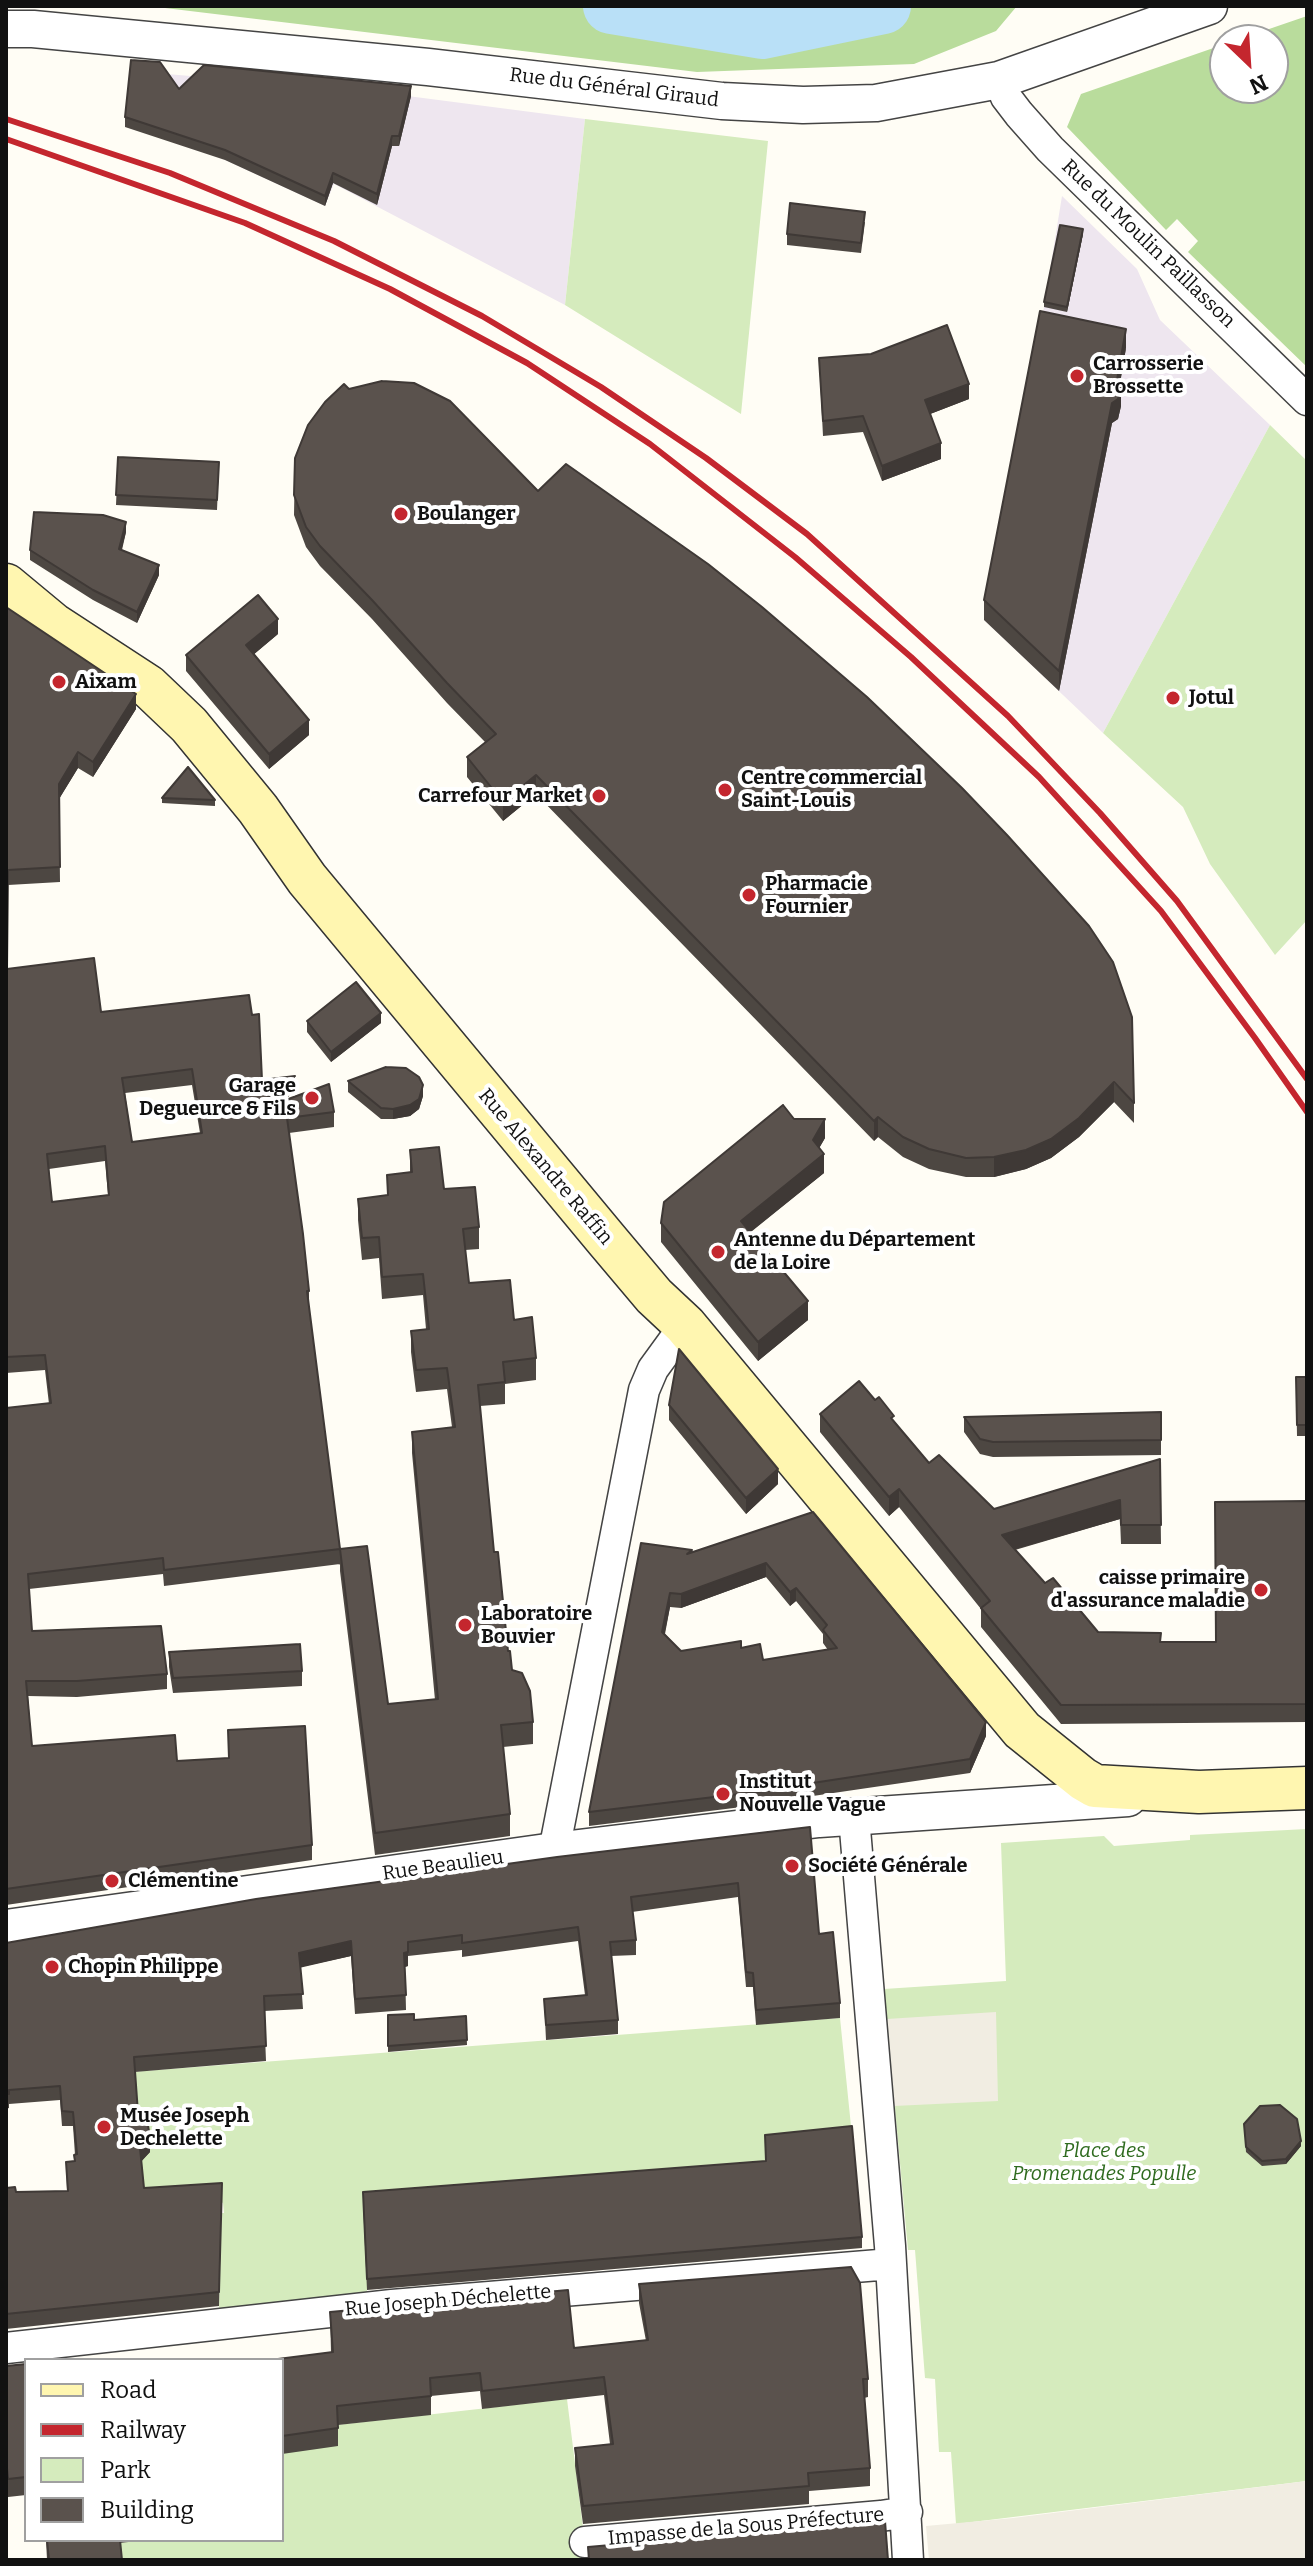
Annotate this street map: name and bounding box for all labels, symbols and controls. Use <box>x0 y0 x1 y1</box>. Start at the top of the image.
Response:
north arrow <box>1209 24 1289 104</box>
street label: Rue du Général Giraud <box>508 63 720 113</box>
text: N <box>1245 69 1272 100</box>
street label: Rue du Moulin Paillasson <box>1056 155 1240 333</box>
place label: Carrosserie Brossette <box>1093 352 1204 399</box>
marker: Carrosserie Brossette <box>1068 367 1086 385</box>
place label: Boulanger <box>417 502 516 526</box>
marker: Boulanger <box>392 505 410 523</box>
place label: Aixam <box>75 670 136 694</box>
marker: Aixam <box>50 673 68 691</box>
place label: Jotul <box>1189 686 1234 710</box>
marker: Jotul <box>1164 689 1182 707</box>
place label: Centre commercial Saint-Louis <box>741 766 922 813</box>
marker: Centre commercial Saint-Louis <box>716 781 734 799</box>
place label: Carrefour Market <box>418 784 583 808</box>
marker: Carrefour Market <box>590 787 608 805</box>
place label: Pharmacie Fournier <box>765 872 868 919</box>
marker: Pharmacie Fournier <box>740 886 758 904</box>
place label: Garage Degueurce & Fils <box>139 1074 296 1121</box>
street label: Rue Alexandre Raffin <box>473 1084 617 1250</box>
marker: Garage Degueurce & Fils <box>303 1089 321 1107</box>
place label: Antenne du Département de la Loire <box>734 1228 975 1275</box>
marker: Antenne du Département de la Loire <box>709 1243 727 1261</box>
place label: caisse primaire d'assurance maladie <box>1051 1566 1245 1613</box>
marker: caisse primaire d'assurance maladie <box>1252 1581 1270 1599</box>
place label: Laboratoire Bouvier <box>481 1602 592 1649</box>
marker: Laboratoire Bouvier <box>456 1616 474 1634</box>
place label: Institut Nouvelle Vague <box>739 1770 886 1817</box>
marker: Institut Nouvelle Vague <box>714 1785 732 1803</box>
street label: Rue Beaulieu <box>381 1846 505 1886</box>
place label: Société Générale <box>808 1854 968 1878</box>
marker: Société Générale <box>783 1857 801 1875</box>
place label: Clémentine <box>128 1869 238 1893</box>
marker: Clémentine <box>103 1872 121 1890</box>
place label: Chopin Philippe <box>68 1955 218 1979</box>
marker: Chopin Philippe <box>43 1958 61 1976</box>
place label: Musée Joseph Dechelette <box>120 2104 249 2151</box>
marker: Musée Joseph Dechelette <box>95 2118 113 2136</box>
park label: Place des Promenades Populle <box>1012 2139 1196 2186</box>
street label: Rue Joseph Déchelette <box>344 2280 552 2322</box>
legend <box>24 2358 284 2542</box>
text: Road <box>100 2376 156 2404</box>
text: Railway <box>100 2416 186 2444</box>
text: Park <box>100 2456 151 2484</box>
text: Building <box>100 2496 194 2524</box>
street label: Impasse de la Sous Préfecture <box>607 2503 885 2551</box>

